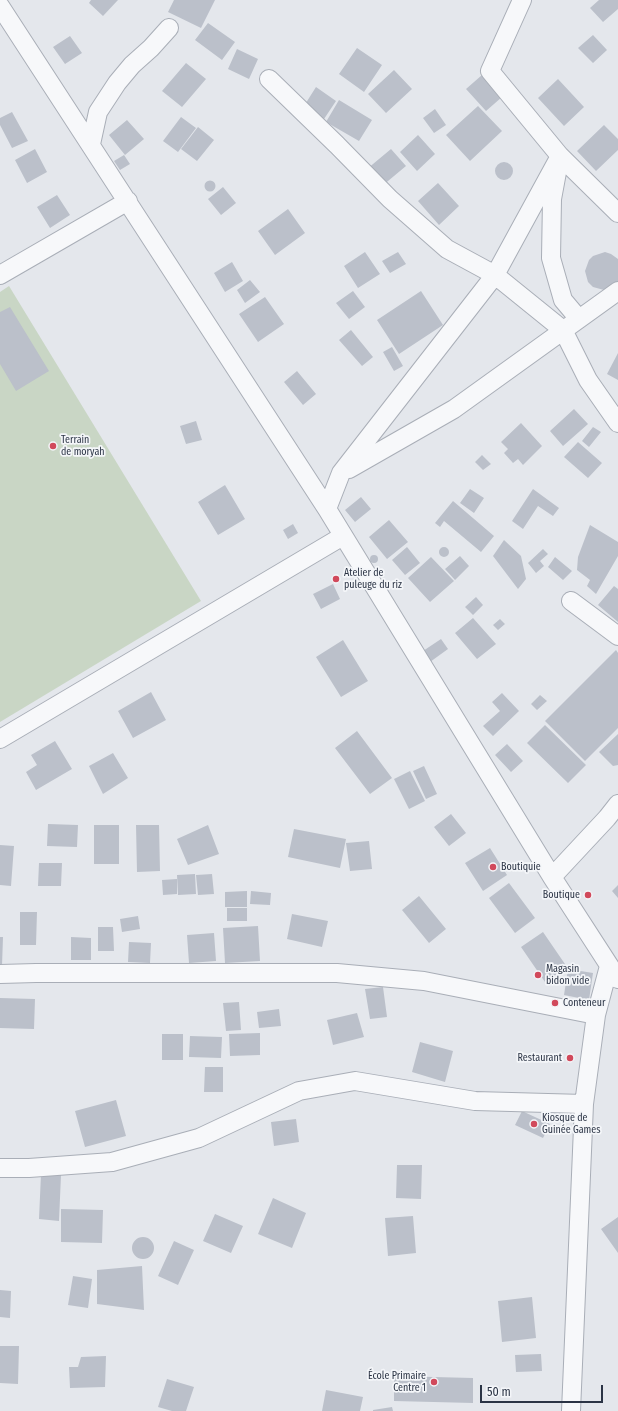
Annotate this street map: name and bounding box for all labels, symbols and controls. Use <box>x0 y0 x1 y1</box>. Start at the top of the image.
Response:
place label: Terrain de moryah <box>61 434 105 458</box>
marker: Terrain de moryah <box>48 441 58 451</box>
place label: Atelier de puleuge du riz <box>344 567 402 590</box>
marker: Atelier de puleuge du riz <box>331 574 341 584</box>
place label: Boutiquie <box>501 861 541 873</box>
marker: Boutiquie <box>488 862 498 872</box>
place label: Boutique <box>543 889 580 901</box>
marker: Boutique <box>583 890 593 900</box>
place label: Magasin bidon vide <box>546 963 589 986</box>
marker: Magasin bidon vide <box>533 970 543 980</box>
place label: Conteneur <box>563 997 605 1009</box>
marker: Conteneur <box>550 998 560 1008</box>
place label: Restaurant <box>518 1052 562 1064</box>
marker: Restaurant <box>565 1053 575 1063</box>
place label: Kiosque de Guinée Games <box>542 1112 601 1136</box>
marker: Kiosque de Guinée Games <box>529 1119 539 1129</box>
place label: École Primaire Centre 1 <box>368 1370 426 1394</box>
marker: École Primaire Centre 1 <box>429 1377 439 1387</box>
scale bar <box>482 1377 605 1403</box>
text: 50 m <box>487 1385 511 1399</box>

